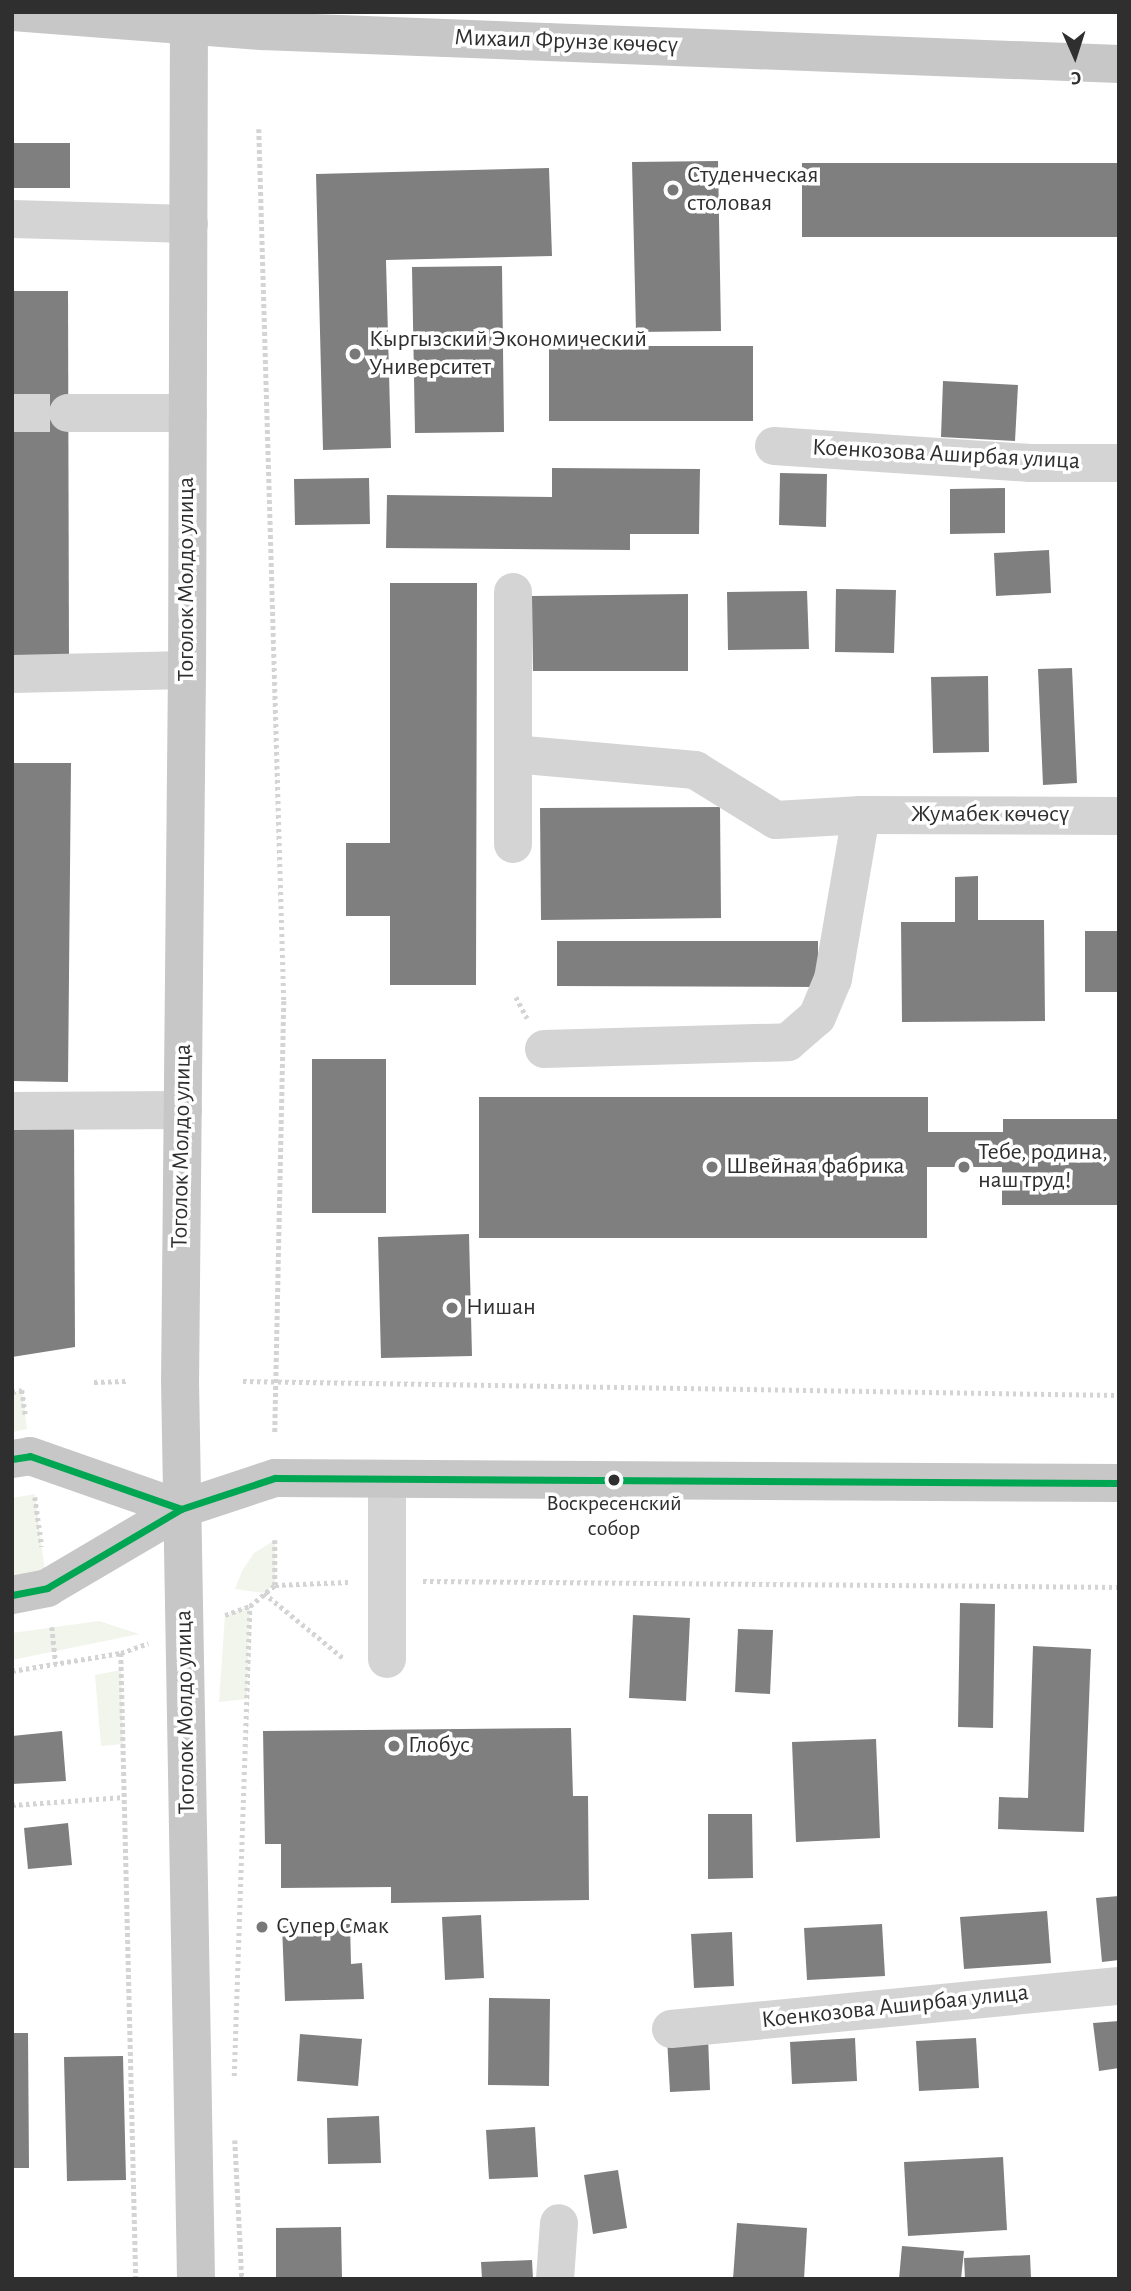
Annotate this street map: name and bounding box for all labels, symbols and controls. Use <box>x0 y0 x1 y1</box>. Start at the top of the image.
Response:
north arrow <box>1040 21 1110 91</box>
street label: Михаил Фрунзе көчөсү <box>454 24 678 60</box>
text: С <box>1070 68 1082 87</box>
place label: Студенческая столовая <box>687 162 818 218</box>
marker: Студенческая столовая <box>665 182 681 198</box>
place label: Кыргызский Экономический Университет <box>369 326 647 382</box>
marker: Кыргызский Экономический Университет <box>347 346 363 362</box>
street label: Коенкозова Аширбая улица <box>811 434 1081 476</box>
street label: Тоголок Молдо улица <box>173 477 201 681</box>
street label: Жумабек көчөсү <box>911 801 1069 829</box>
street label: Тоголок Молдо улица <box>166 1044 198 1248</box>
place label: Тебе, родина, наш труд! <box>978 1139 1108 1195</box>
place label: Швейная фабрика <box>726 1153 905 1181</box>
marker: Швейная фабрика <box>704 1159 720 1175</box>
marker: Тебе, родина, наш труд! <box>956 1159 972 1175</box>
place label: Нишан <box>466 1294 536 1322</box>
marker: Нишан <box>444 1300 460 1316</box>
marker: Воскресенский собор <box>607 1473 621 1487</box>
place label: Воскресенский собор <box>546 1490 682 1542</box>
street label: Тоголок Молдо улица <box>170 1610 202 1814</box>
place label: Глобус <box>408 1732 470 1760</box>
marker: Глобус <box>386 1738 402 1754</box>
place label: Супер Смак <box>276 1913 389 1941</box>
marker: Супер Смак <box>254 1919 270 1935</box>
street label: Коенкозова Аширбая улица <box>760 1979 1030 2035</box>

